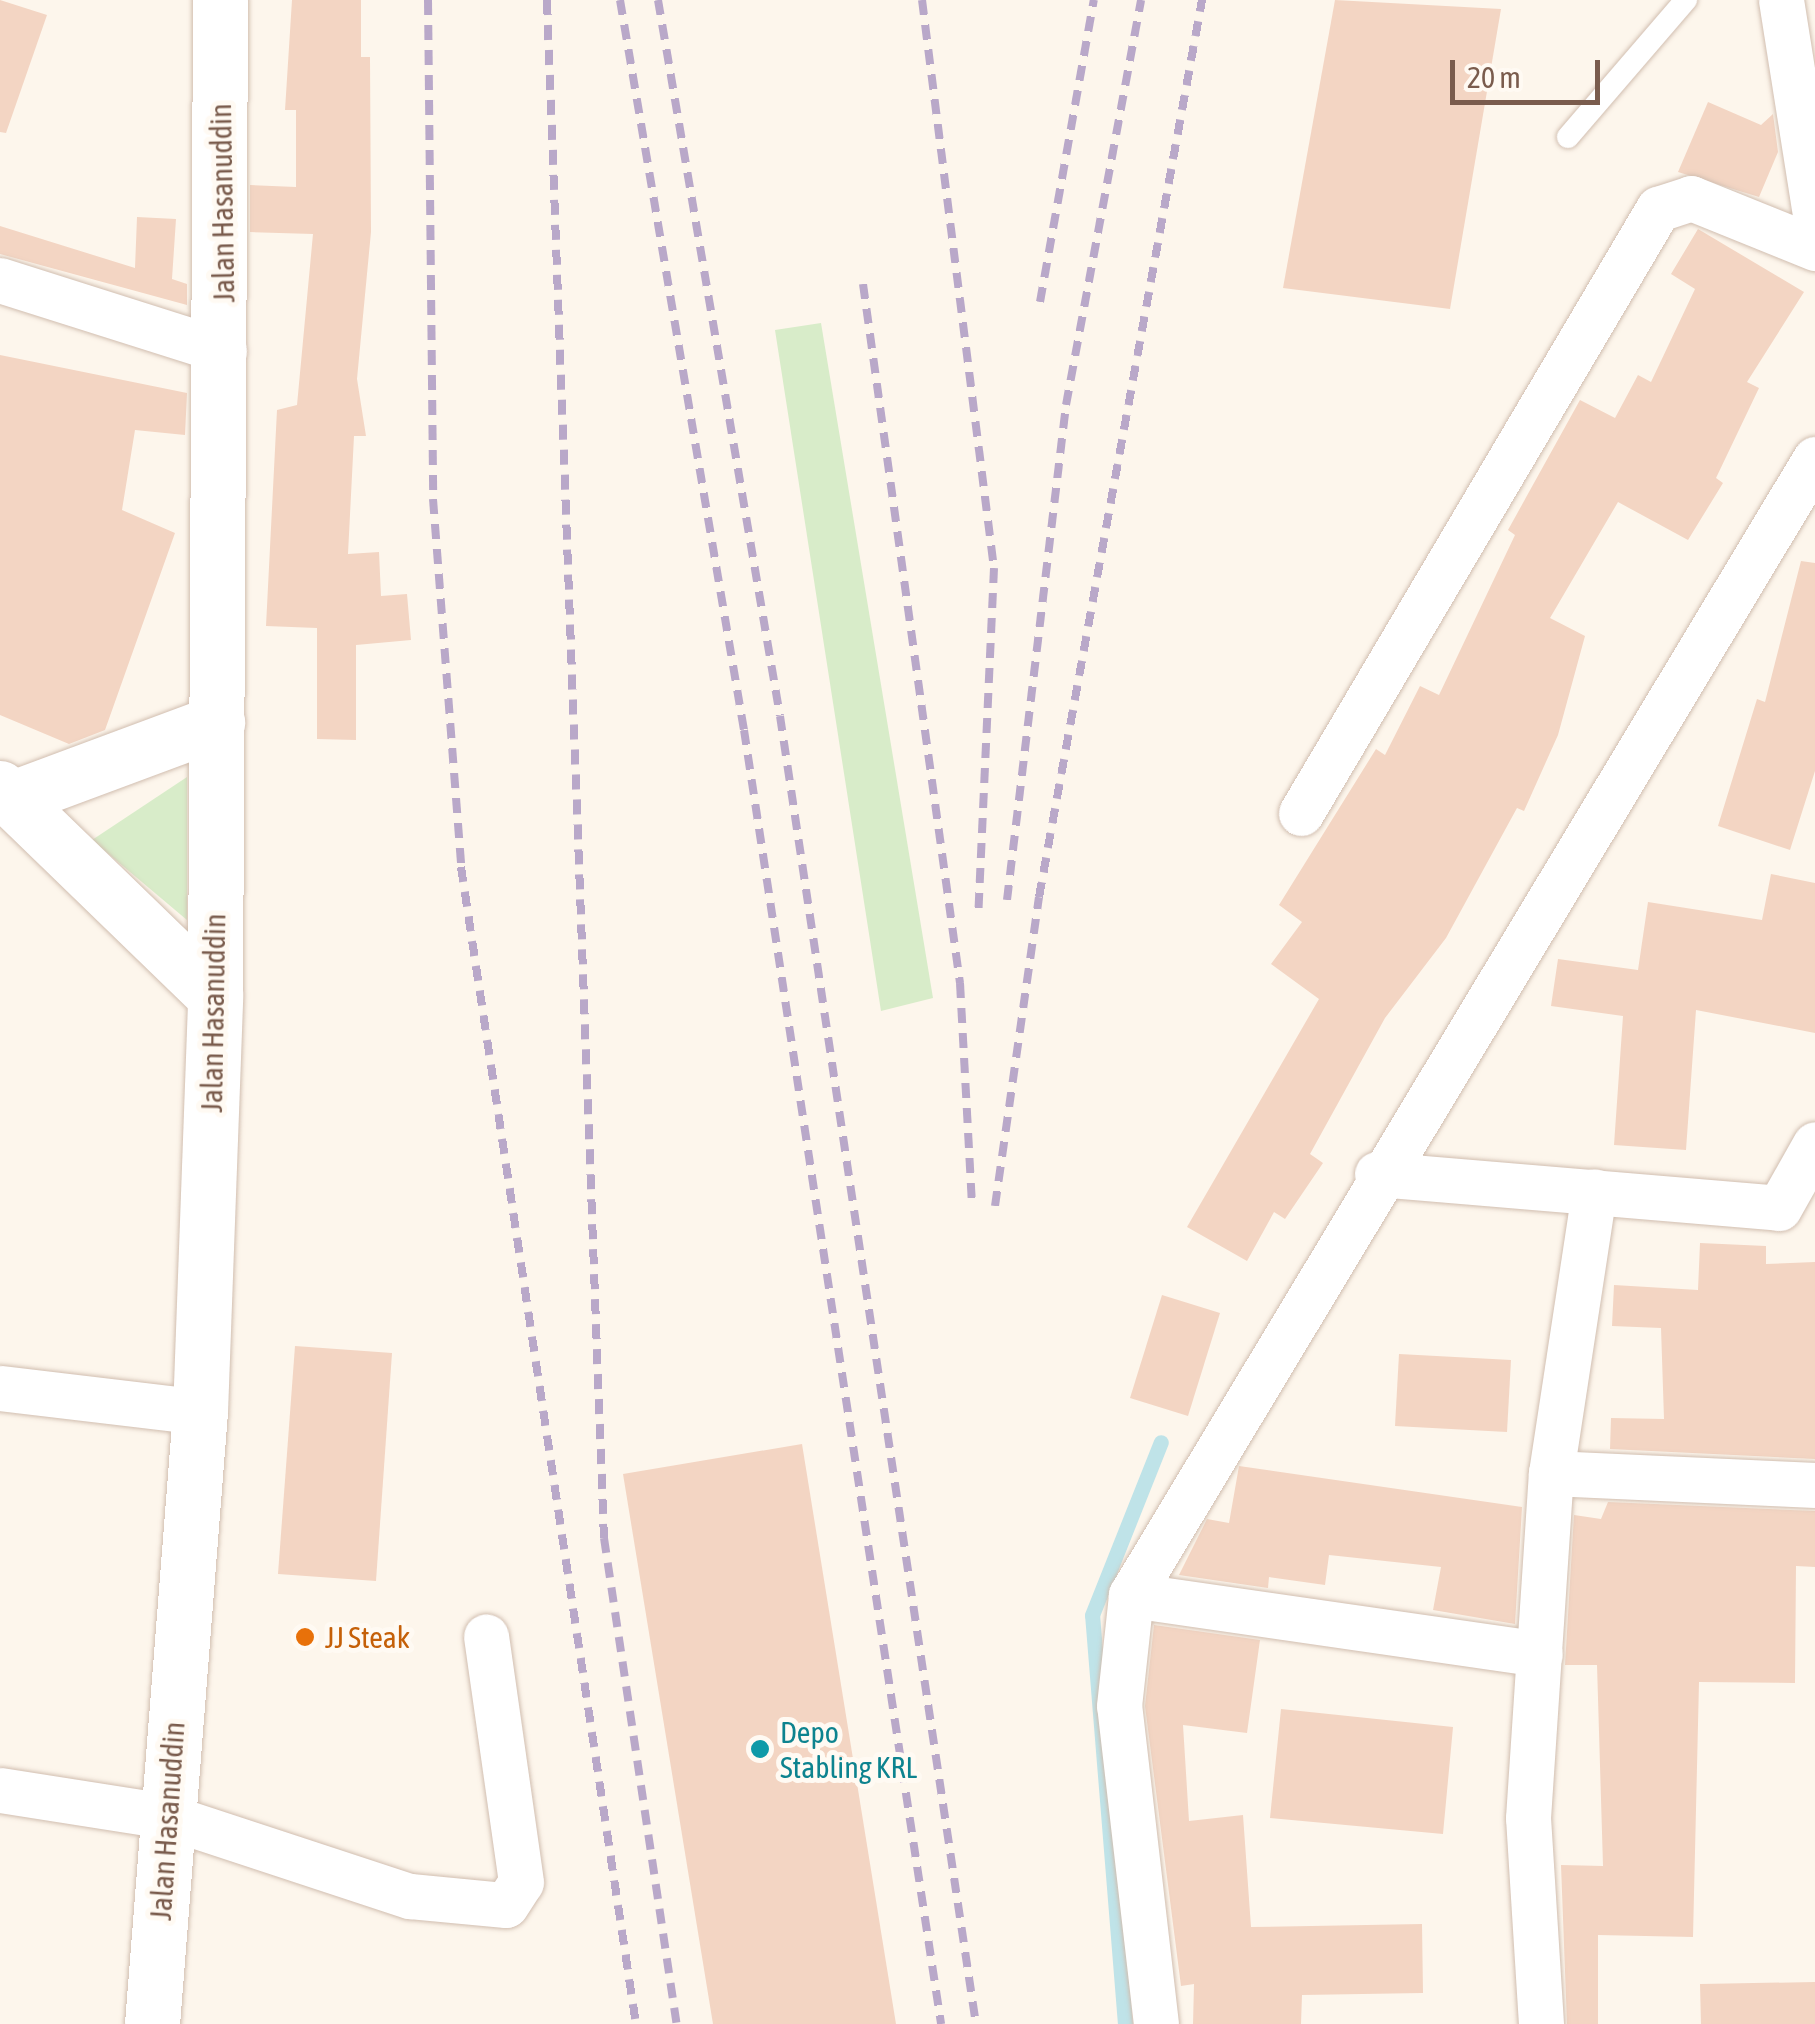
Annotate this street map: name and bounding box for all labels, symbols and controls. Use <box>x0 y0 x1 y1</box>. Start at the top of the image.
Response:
scale bar <box>1455 40 1605 102</box>
text: 20 m <box>1467 60 1521 94</box>
street label: Jalan Hasanuddin <box>202 103 242 303</box>
street label: Jalan Hasanuddin <box>193 913 233 1113</box>
place label: JJ Steak <box>325 1619 410 1655</box>
marker: JJ Steak <box>294 1626 316 1648</box>
place label: Depo Stabling KRL <box>780 1714 917 1784</box>
street label: Jalan Hasanuddin <box>142 1721 192 1921</box>
marker: Depo Stabling KRL <box>749 1738 771 1760</box>

